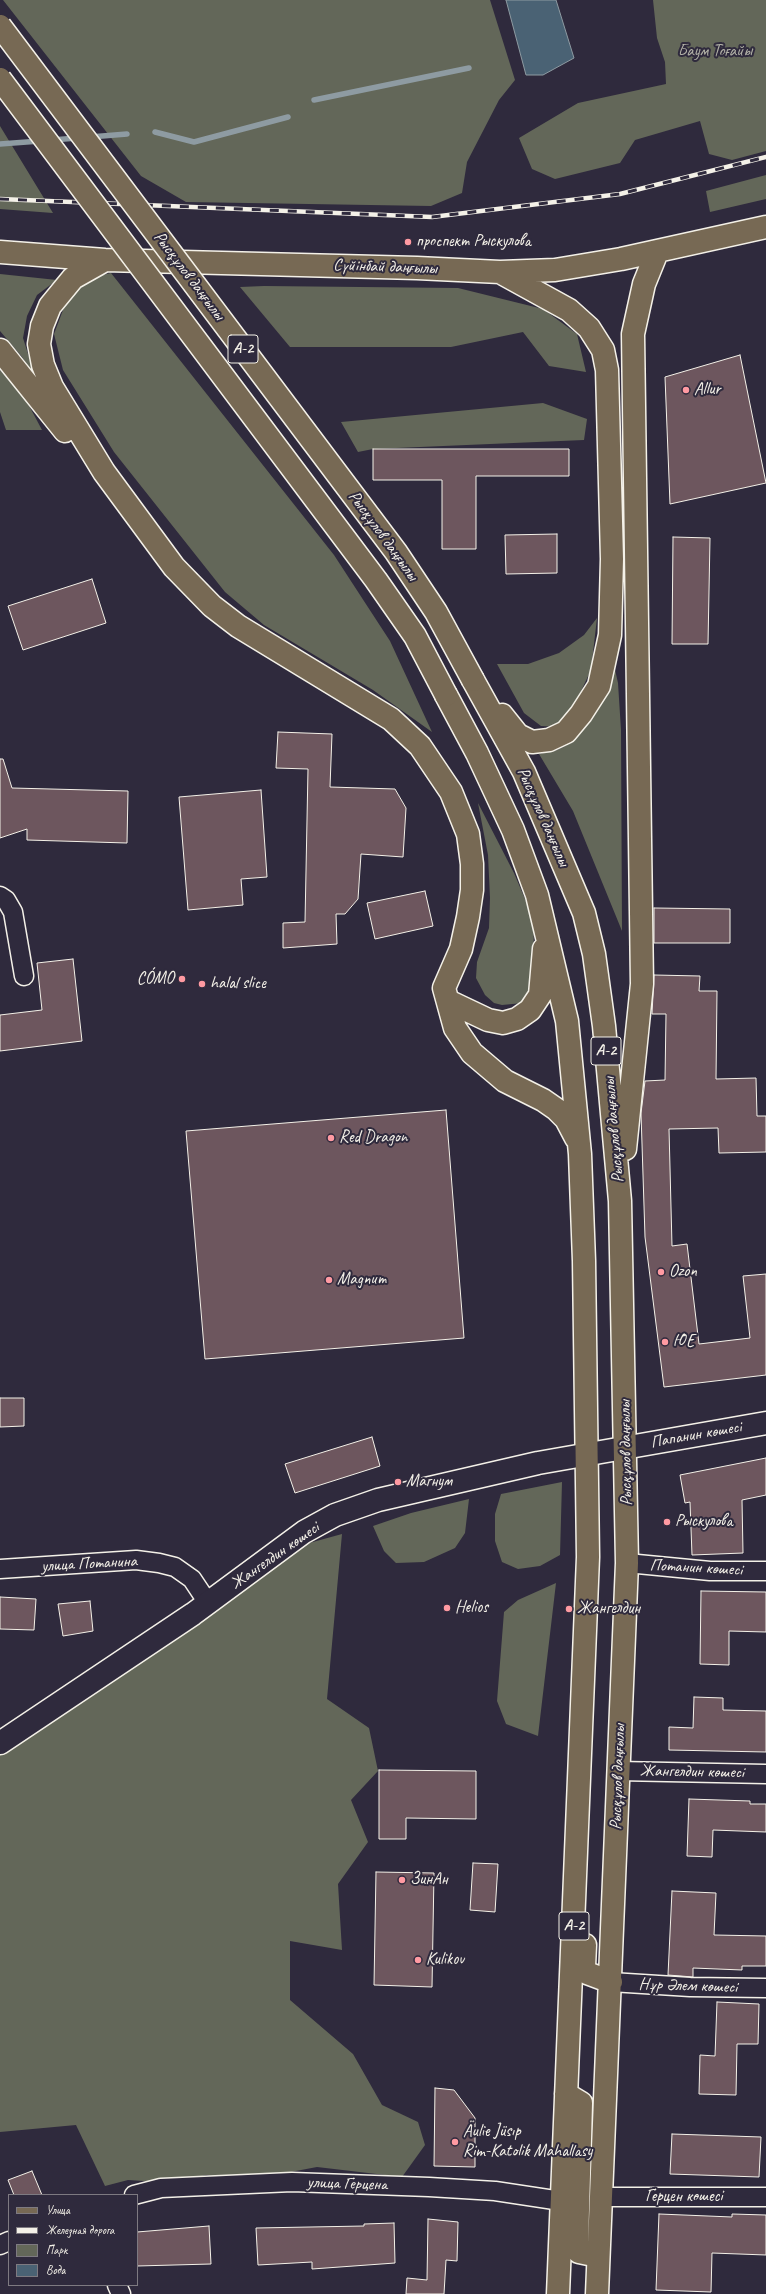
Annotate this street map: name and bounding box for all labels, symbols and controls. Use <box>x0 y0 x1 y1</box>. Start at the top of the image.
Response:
park label: Баум Тоғайы <box>678 42 752 62</box>
street label: Рысқұлов даңғылы <box>149 228 229 324</box>
place label: проспект Рыскулова <box>416 232 531 252</box>
marker: проспект Рыскулова <box>403 237 413 247</box>
street label: Сүйінбай даңғылы <box>333 255 437 279</box>
road number: A-2 <box>228 335 258 363</box>
place label: Allur <box>694 380 721 400</box>
marker: Allur <box>681 385 691 395</box>
street label: Рысқұлов даңғылы <box>344 487 422 585</box>
street label: Рысқұлов даңғылы <box>512 765 574 869</box>
place label: CÓMO <box>137 969 174 989</box>
marker: CÓMO <box>177 974 187 984</box>
place label: halal slice <box>210 974 266 994</box>
marker: halal slice <box>197 979 207 989</box>
road number: A-2 <box>591 1037 621 1065</box>
street label: Рысқұлов даңғылы <box>599 1076 629 1184</box>
place label: Red Dragon <box>339 1128 407 1148</box>
marker: Red Dragon <box>326 1133 336 1143</box>
place label: Ozon <box>669 1262 697 1282</box>
marker: Ozon <box>656 1267 666 1277</box>
place label: Magnum <box>337 1270 386 1290</box>
marker: Magnum <box>324 1275 334 1285</box>
place label: ЮЕ <box>673 1332 695 1352</box>
marker: ЮЕ <box>660 1337 670 1347</box>
street label: Рысқұлов даңғылы <box>615 1400 637 1506</box>
street label: Папанин көшесі <box>649 1417 743 1453</box>
place label: Магнум <box>406 1472 452 1492</box>
marker: Магнум <box>393 1477 403 1487</box>
place label: Рыскулова <box>675 1512 732 1532</box>
marker: Рыскулова <box>662 1517 672 1527</box>
street label: Жангелдин көшесі <box>226 1518 324 1594</box>
street label: улица Потанина <box>41 1551 137 1577</box>
street label: Потанин көшесі <box>649 1555 743 1581</box>
place label: Helios <box>455 1598 488 1618</box>
place label: Жангелдин <box>577 1599 640 1619</box>
marker: Helios <box>442 1603 452 1613</box>
marker: Жангелдин <box>564 1604 574 1614</box>
street label: Рысқұлов даңғылы <box>606 1724 630 1830</box>
street label: Жангелдин көшесі <box>640 1761 744 1783</box>
place label: ЗинАн <box>410 1870 448 1890</box>
marker: ЗинАн <box>397 1875 407 1885</box>
road number: A-2 <box>559 1912 589 1940</box>
place label: Kulikov <box>426 1950 464 1970</box>
marker: Kulikov <box>413 1955 423 1965</box>
street label: Нұр Әлем көшесі <box>638 1974 738 1998</box>
place label: Äulie Jüsıp Rim-Katolik Mahallasy <box>463 2122 592 2162</box>
marker: Äulie Jüsıp Rim-Katolik Mahallasy <box>450 2137 460 2147</box>
street label: улица Герцена <box>307 2172 387 2196</box>
street label: Герцен көшесі <box>645 2187 723 2207</box>
legend <box>8 2194 138 2286</box>
text: Улица <box>46 2202 70 2218</box>
text: Железная дорога <box>46 2222 114 2238</box>
text: Парк <box>46 2242 67 2258</box>
text: Вода <box>46 2262 65 2278</box>

